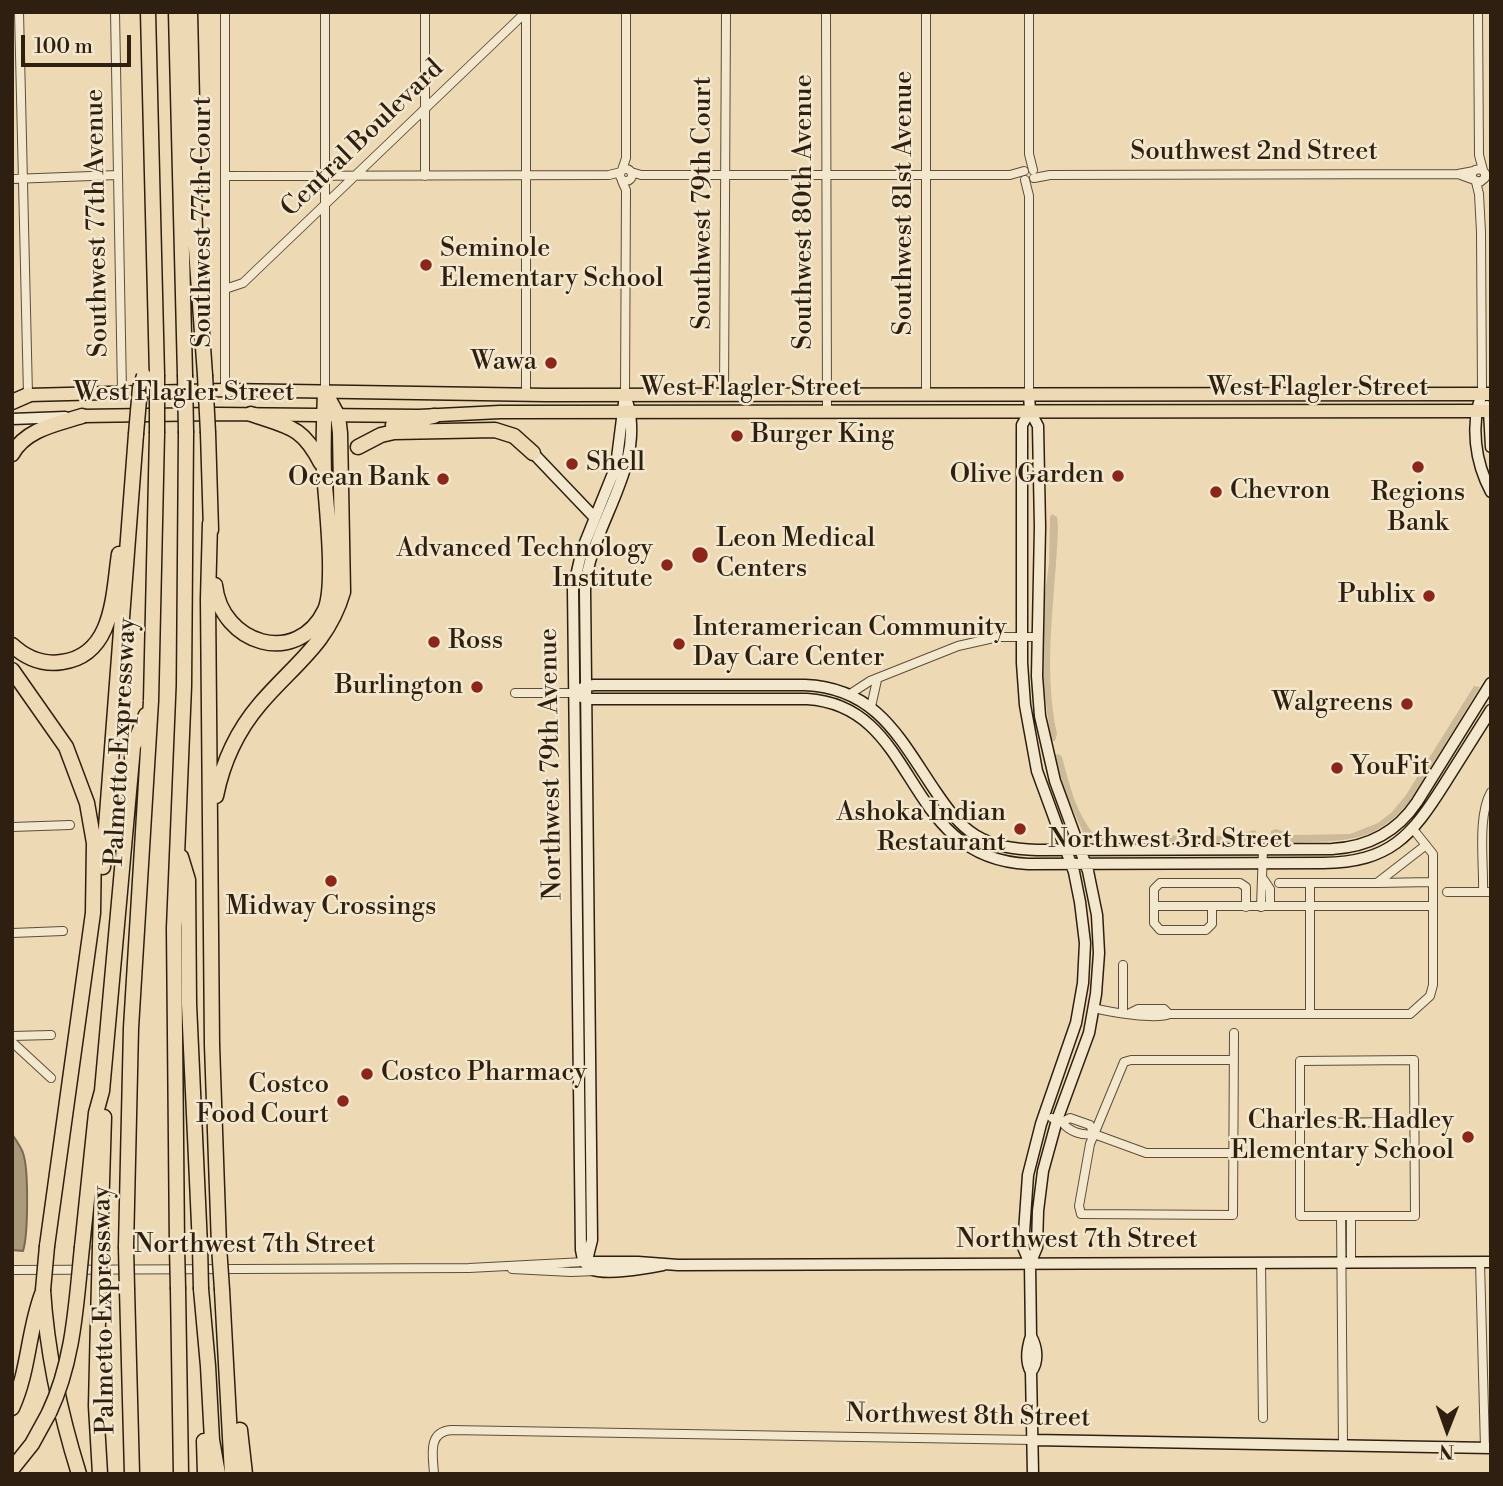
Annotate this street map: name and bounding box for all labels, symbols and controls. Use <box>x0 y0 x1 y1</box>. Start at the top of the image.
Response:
scale bar <box>24 21 135 65</box>
text: 100 m <box>34 34 93 60</box>
street label: Central Boulevard <box>275 54 451 224</box>
street label: Southwest 81st Avenue <box>889 71 921 335</box>
street label: Southwest 80th Avenue <box>789 74 821 350</box>
street label: Southwest 79th Court <box>688 76 720 330</box>
street label: Southwest 77th Avenue <box>80 88 116 358</box>
street label: Southwest 77th Court <box>188 96 220 348</box>
street label: Southwest 2nd Street <box>1130 137 1378 169</box>
place label: Seminole Elementary School <box>440 234 663 296</box>
marker: Seminole Elementary School <box>418 257 434 273</box>
place label: Wawa <box>471 347 537 379</box>
marker: Wawa <box>543 355 559 371</box>
street label: West Flagler Street <box>641 373 861 405</box>
street label: West Flagler Street <box>1208 373 1428 405</box>
street label: West Flagler Street <box>74 378 294 410</box>
place label: Burger King <box>751 420 894 452</box>
marker: Burger King <box>729 428 745 444</box>
place label: Shell <box>586 448 645 480</box>
marker: Shell <box>564 456 580 472</box>
marker: Regions Bank <box>1410 459 1426 475</box>
place label: Olive Garden <box>950 460 1104 492</box>
place label: Ocean Bank <box>288 463 429 495</box>
marker: Olive Garden <box>1110 468 1126 484</box>
marker: Ocean Bank <box>435 471 451 487</box>
place label: Chevron <box>1230 476 1330 508</box>
place label: Regions Bank <box>1371 478 1465 540</box>
marker: Chevron <box>1208 484 1224 500</box>
place label: Leon Medical Centers <box>716 524 875 586</box>
place label: Advanced Technology Institute <box>397 534 653 596</box>
marker: Leon Medical Centers <box>690 545 710 565</box>
marker: Advanced Technology Institute <box>659 557 675 573</box>
place label: Publix <box>1338 580 1415 612</box>
marker: Publix <box>1421 588 1437 604</box>
place label: Interamerican Community Day Care Center <box>693 613 1007 674</box>
street label: Palmetto Expressway <box>100 617 144 867</box>
place label: Ross <box>448 626 503 658</box>
street label: Northwest 79th Avenue <box>534 628 570 900</box>
marker: Ross <box>426 634 442 650</box>
marker: Interamerican Community Day Care Center <box>671 636 687 652</box>
place label: Burlington <box>335 671 463 703</box>
marker: Burlington <box>469 679 485 695</box>
place label: Walgreens <box>1272 688 1393 720</box>
marker: Walgreens <box>1399 696 1415 712</box>
place label: YouFit <box>1351 752 1430 784</box>
marker: YouFit <box>1329 760 1345 776</box>
place label: Ashoka Indian Restaurant <box>836 798 1006 860</box>
marker: Ashoka Indian Restaurant <box>1012 821 1028 837</box>
street label: Northwest 3rd Street <box>1048 825 1292 857</box>
marker: Midway Crossings <box>323 873 339 889</box>
place label: Midway Crossings <box>226 892 436 924</box>
place label: Costco Pharmacy <box>381 1058 587 1090</box>
marker: Costco Pharmacy <box>359 1066 375 1082</box>
place label: Costco Food Court <box>196 1070 329 1132</box>
marker: Costco Food Court <box>335 1093 351 1109</box>
place label: Charles R. Hadley Elementary School <box>1231 1106 1454 1168</box>
marker: Charles R. Hadley Elementary School <box>1460 1129 1476 1145</box>
street label: Palmetto Expressway <box>87 1186 123 1434</box>
street label: Northwest 7th Street <box>956 1225 1198 1257</box>
street label: Northwest 7th Street <box>134 1230 376 1262</box>
north arrow <box>1412 1395 1482 1465</box>
street label: Northwest 8th Street <box>846 1399 1090 1435</box>
text: N <box>1439 1439 1454 1463</box>

